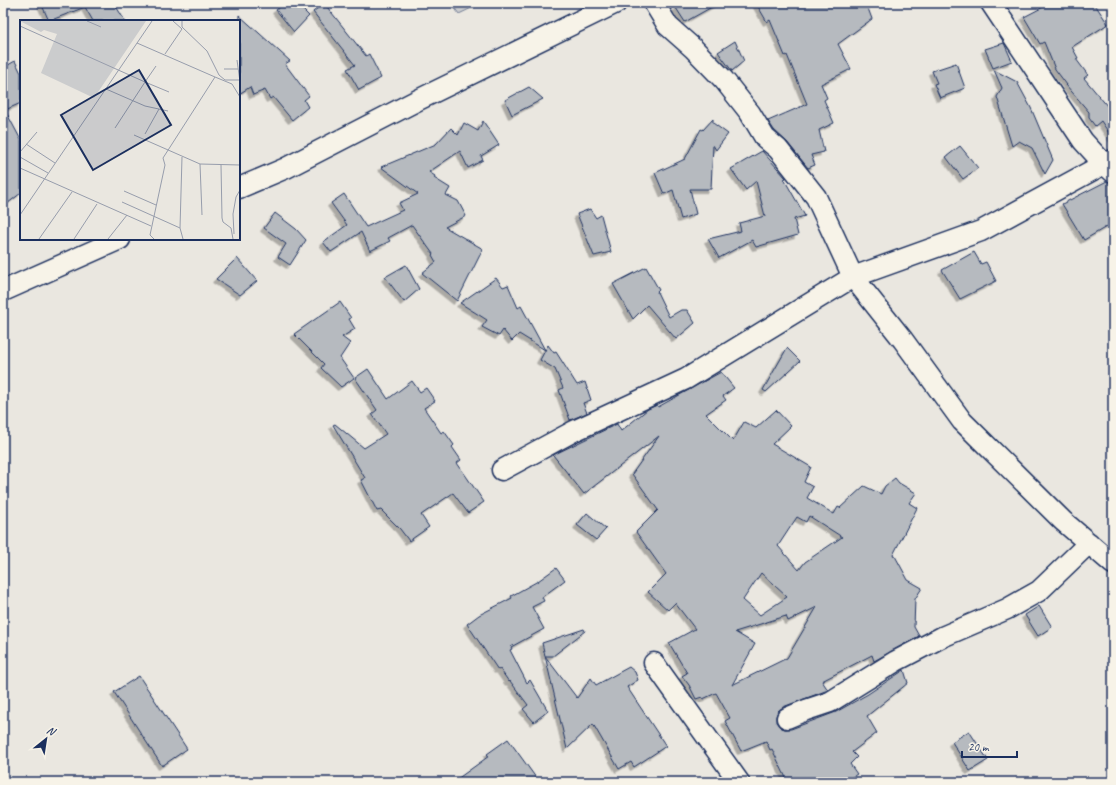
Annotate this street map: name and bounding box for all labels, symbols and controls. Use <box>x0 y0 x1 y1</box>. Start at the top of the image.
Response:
inset map <box>20 20 240 240</box>
north arrow <box>26 719 66 759</box>
text: N <box>45 723 59 739</box>
scale bar <box>962 733 1017 759</box>
text: 20 m <box>968 739 990 755</box>

